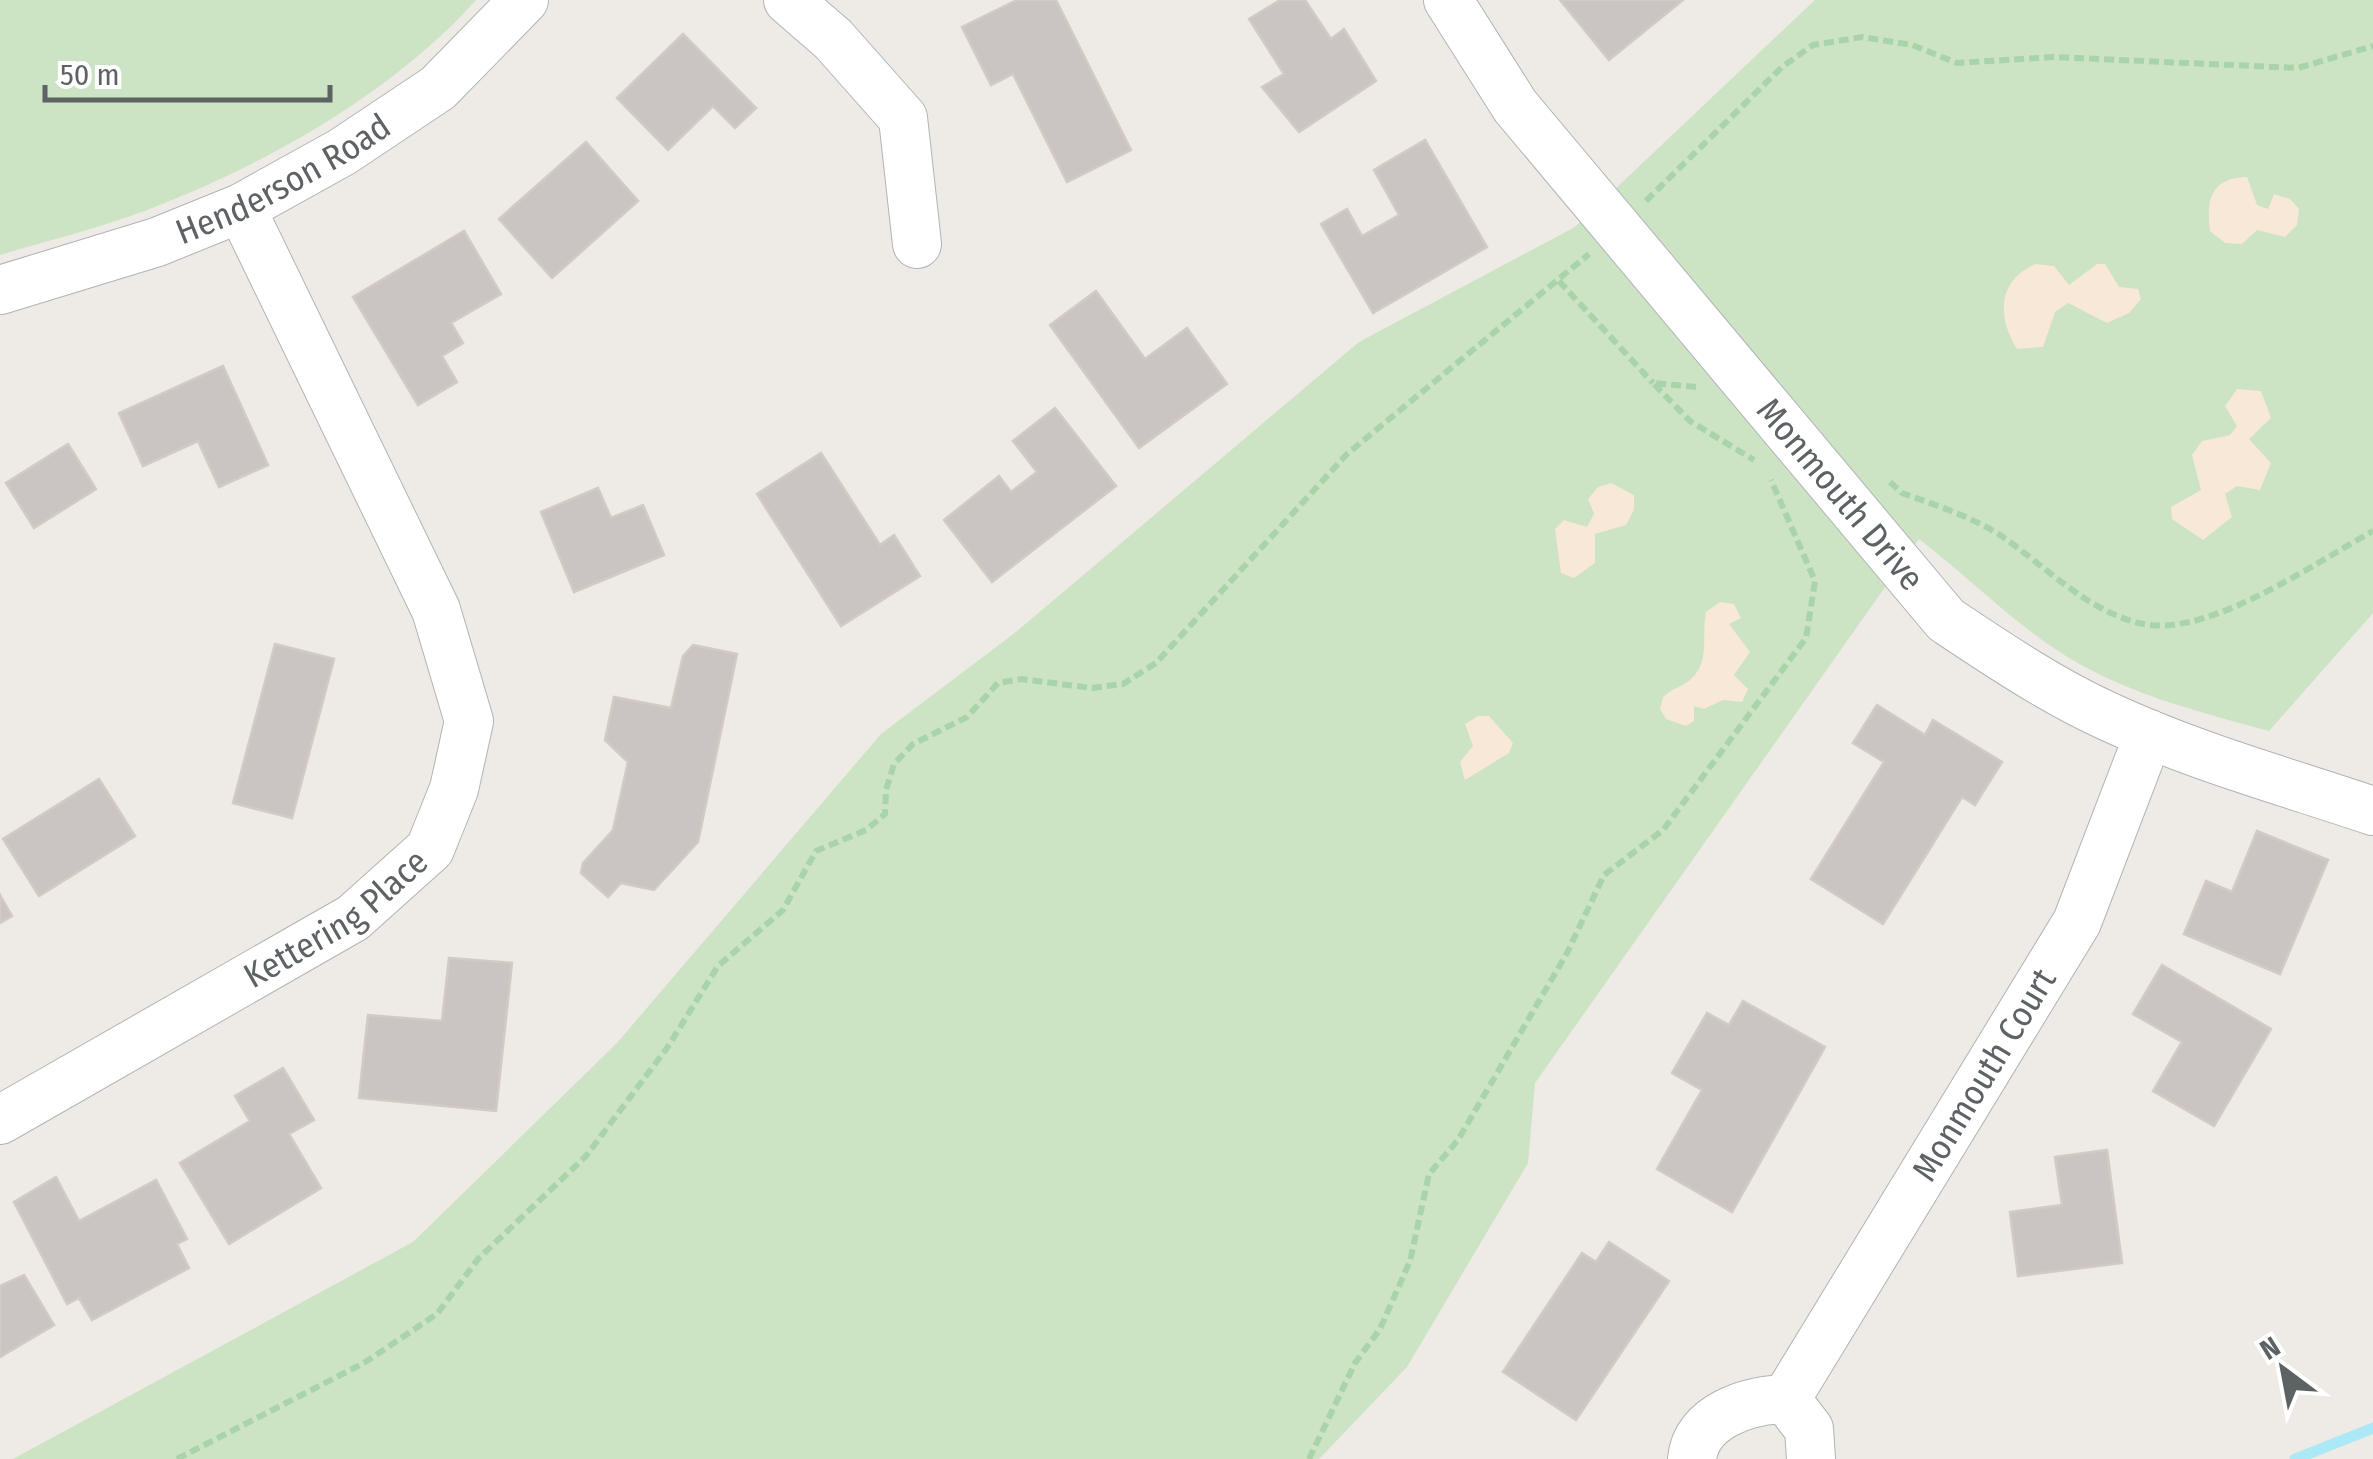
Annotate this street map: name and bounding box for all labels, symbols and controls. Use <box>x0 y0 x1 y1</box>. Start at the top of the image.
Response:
scale bar <box>45 40 330 102</box>
text: 50 m <box>60 57 120 93</box>
street label: Henderson Road <box>170 105 398 253</box>
street label: Monmouth Drive <box>1748 390 1933 599</box>
street label: Kettering Place <box>236 840 436 997</box>
street label: Monmouth Court <box>1903 960 2065 1188</box>
north arrow <box>2233 1319 2333 1419</box>
text: N <box>2254 1330 2286 1367</box>

